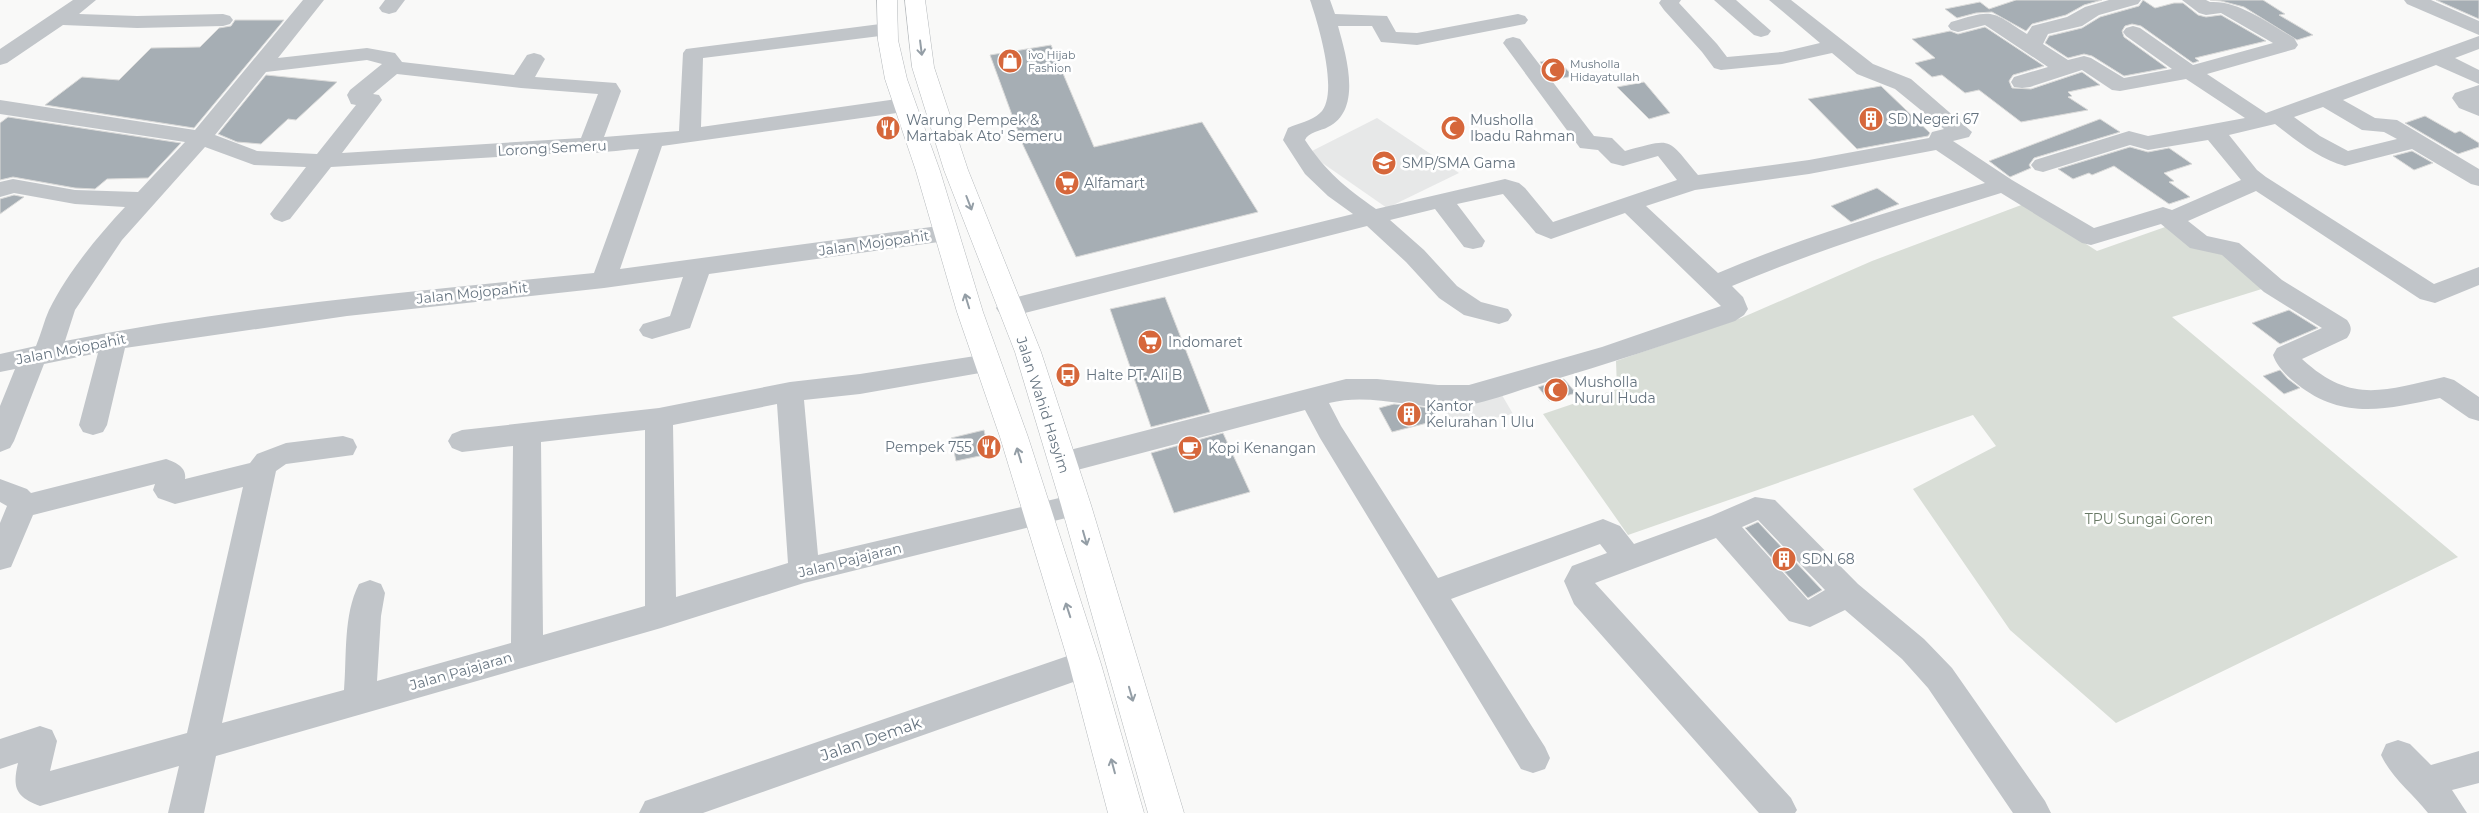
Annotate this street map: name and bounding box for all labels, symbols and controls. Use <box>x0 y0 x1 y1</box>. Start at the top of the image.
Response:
one-way arrow <box>916 40 926 56</box>
shop icon: ivo Hijab Fashion <box>997 48 1023 74</box>
place label: ivo Hijab Fashion <box>1028 48 1075 75</box>
mosque icon: Musholla Hidayatullah <box>1540 57 1566 83</box>
place label: Musholla Hidayatullah <box>1570 57 1640 84</box>
building icon: SD Negeri 67 <box>1858 106 1884 132</box>
place label: SD Negeri 67 <box>1888 110 1979 128</box>
place label: Warung Pempek & Martabak Ato' Semeru <box>906 111 1063 145</box>
place label: Musholla Ibadu Rahman <box>1470 111 1575 145</box>
restaurant icon: Warung Pempek & Martabak Ato' Semeru <box>875 115 901 141</box>
mosque icon: Musholla Ibadu Rahman <box>1440 115 1466 141</box>
street label: Lorong Semeru <box>497 136 607 160</box>
school or university icon: SMP/SMA Gama <box>1371 150 1397 176</box>
place label: SMP/SMA Gama <box>1402 154 1516 172</box>
supermarket icon: Alfamart <box>1054 170 1080 196</box>
place label: Alfamart <box>1084 174 1146 192</box>
one-way arrow <box>965 195 974 210</box>
street label: Jalan Mojopahit <box>816 226 931 260</box>
street label: Jalan Mojopahit <box>415 278 529 308</box>
one-way arrow <box>961 293 971 309</box>
street label: Jalan Mojopahit <box>13 329 128 369</box>
supermarket icon: Indomaret <box>1137 329 1163 355</box>
street label: Jalan Wahid Hasyim <box>1012 333 1074 476</box>
place label: Indomaret <box>1168 333 1243 351</box>
bus stop icon: Halte PT. Ali B <box>1055 362 1081 388</box>
place label: Halte PT. Ali B <box>1086 366 1182 384</box>
place label: Musholla Nurul Huda <box>1574 373 1656 407</box>
mosque icon: Musholla Nurul Huda <box>1543 377 1569 403</box>
place label: Kantor Kelurahan 1 Ulu <box>1426 397 1534 431</box>
building icon: Kantor Kelurahan 1 Ulu <box>1396 401 1422 427</box>
restaurant icon: Pempek 755 <box>976 434 1002 460</box>
cafe icon: Kopi Kenangan <box>1177 435 1203 461</box>
place label: Pempek 755 <box>885 438 972 456</box>
place label: Kopi Kenangan <box>1208 439 1316 457</box>
one-way arrow <box>1014 447 1024 463</box>
park label: TPU Sungai Goren <box>2085 510 2213 528</box>
one-way arrow <box>1081 530 1091 546</box>
street label: Jalan Pajajaran <box>796 539 903 582</box>
building icon: SDN 68 <box>1771 546 1797 572</box>
place label: SDN 68 <box>1802 550 1855 568</box>
one-way arrow <box>1063 602 1072 618</box>
street label: Jalan Pajajaran <box>407 648 514 694</box>
one-way arrow <box>1127 686 1136 702</box>
street label: Jalan Demak <box>817 713 924 765</box>
one-way arrow <box>1108 758 1117 774</box>

